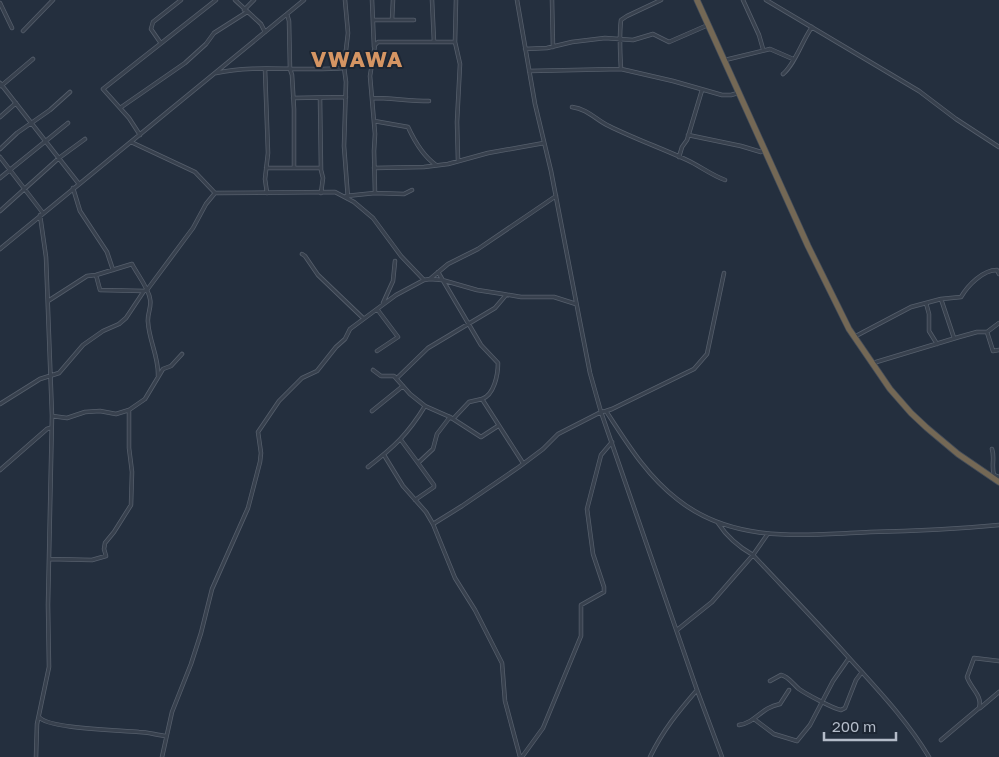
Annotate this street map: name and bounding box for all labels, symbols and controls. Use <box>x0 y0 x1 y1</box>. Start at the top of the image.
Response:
district label: VWAWA <box>311 45 403 72</box>
scale bar <box>824 710 896 742</box>
text: 200 m <box>832 717 876 735</box>

